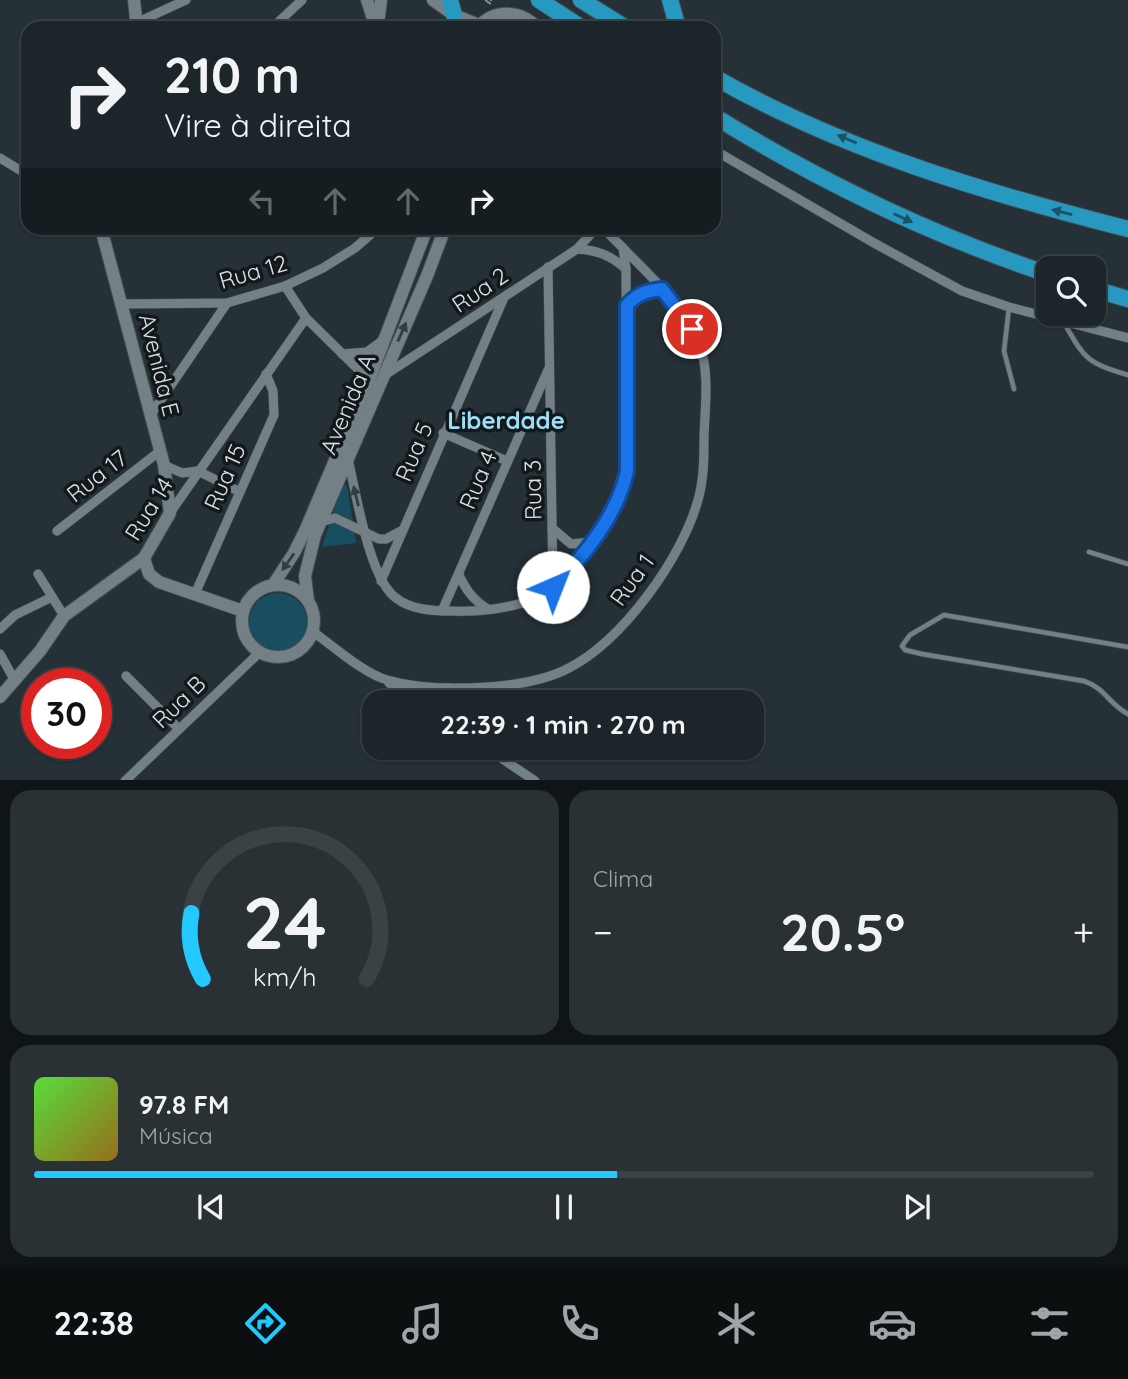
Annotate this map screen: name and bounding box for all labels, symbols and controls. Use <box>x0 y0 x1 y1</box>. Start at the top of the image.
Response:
text: 210 m <box>164 44 300 105</box>
icon: right <box>49 49 140 140</box>
text: Vire à direita <box>164 105 352 145</box>
one-way arrow <box>836 134 857 145</box>
icon: left <box>243 182 281 220</box>
icon: ahead <box>316 182 354 220</box>
icon: ahead <box>389 182 427 220</box>
icon: right <box>462 182 500 220</box>
one-way arrow <box>1051 207 1072 217</box>
one-way arrow <box>893 212 913 224</box>
street label: Rua 12 <box>215 248 290 295</box>
map controls <box>1036 256 1106 326</box>
button: search <box>1036 256 1106 326</box>
street label: Rua 2 <box>446 260 513 319</box>
pin <box>662 299 722 359</box>
icon: arrive <box>673 310 711 348</box>
street label: Avenida E <box>133 311 186 419</box>
one-way arrow <box>397 321 408 342</box>
street label: Avenida A <box>313 349 382 459</box>
district label: Liberdade <box>447 405 565 435</box>
street label: Rua 5 <box>388 418 439 486</box>
street label: Rua 15 <box>197 439 252 514</box>
street label: Rua 17 <box>61 443 133 508</box>
street label: Rua 4 <box>452 446 503 513</box>
street label: Rua 3 <box>517 459 548 521</box>
street label: Rua 14 <box>118 472 179 546</box>
one-way arrow <box>351 485 362 507</box>
street label: Rua 1 <box>603 548 660 611</box>
position arrow <box>516 550 590 624</box>
one-way arrow <box>281 553 295 571</box>
speed limit sign: 30 <box>21 668 112 759</box>
street label: Rua B <box>146 669 212 734</box>
text: 22:39 · 1 min · 270 m <box>440 708 686 741</box>
text: Clima <box>593 864 653 893</box>
text: 24 <box>242 876 327 967</box>
text: 20.5° <box>780 899 905 964</box>
text: − <box>593 908 613 956</box>
text: + <box>1073 908 1094 956</box>
text: km/h <box>253 960 316 991</box>
text: 97.8 FM <box>139 1088 229 1121</box>
text: Música <box>139 1121 213 1150</box>
icon: previous <box>192 1188 230 1226</box>
icon: pause <box>545 1188 583 1226</box>
icon: next <box>898 1188 936 1226</box>
icon: directions <box>241 1299 290 1348</box>
icon: music <box>398 1299 447 1348</box>
icon: phone <box>555 1299 604 1348</box>
icon: climate <box>712 1299 761 1348</box>
icon: car <box>868 1299 917 1348</box>
icon: filters <box>1025 1299 1074 1348</box>
text: 22:38 <box>54 1303 134 1343</box>

